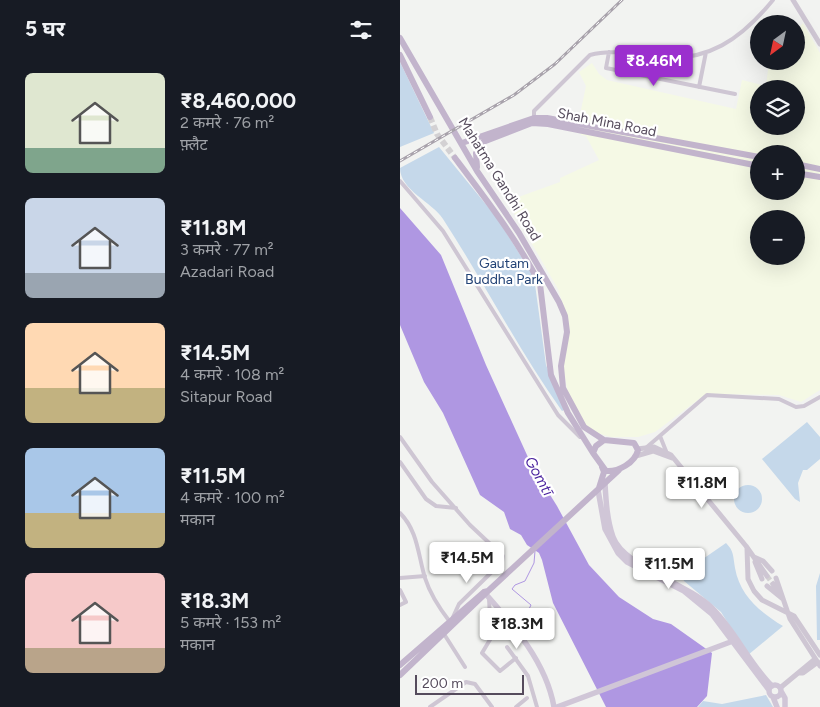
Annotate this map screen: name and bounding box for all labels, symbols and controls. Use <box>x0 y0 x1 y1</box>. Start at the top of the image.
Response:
north arrow <box>750 15 805 70</box>
map controls <box>750 15 805 265</box>
text: 5 घर <box>25 16 65 41</box>
icon: filters <box>347 16 375 44</box>
pin: ₹8.46M <box>613 44 695 87</box>
text: ₹8.46M <box>626 51 682 70</box>
button: layers <box>750 80 805 135</box>
text: ₹8,460,000 <box>180 88 296 113</box>
icon: home <box>65 93 125 153</box>
street label: Shah Mina Road <box>556 105 658 140</box>
text: 2 कमरे · 76 m² <box>180 113 274 132</box>
street label: Mahatma Gandhi Road <box>455 114 544 244</box>
text: फ़्लैट <box>180 135 208 154</box>
button: + <box>750 145 805 200</box>
button: − <box>750 210 805 265</box>
text: ₹11.8M <box>180 215 246 240</box>
icon: home <box>65 218 125 278</box>
text: 3 कमरे · 77 m² <box>180 240 274 259</box>
park label: Gautam Buddha Park <box>465 255 543 288</box>
text: Azadari Road <box>180 262 274 281</box>
text: ₹14.5M <box>180 340 250 365</box>
icon: home <box>65 343 125 403</box>
text: 4 कमरे · 108 m² <box>180 365 284 384</box>
text: Sitapur Road <box>180 387 272 406</box>
water label: Gomtī <box>521 453 558 500</box>
text: ₹11.5M <box>180 463 246 488</box>
pin: ₹11.8M <box>661 466 743 509</box>
icon: home <box>65 468 125 528</box>
text: ₹11.8M <box>677 473 727 492</box>
text: 4 कमरे · 100 m² <box>180 488 285 507</box>
text: मकान <box>180 510 215 529</box>
pin: ₹14.5M <box>426 542 508 584</box>
text: ₹14.5M <box>440 548 494 567</box>
pin: ₹11.5M <box>628 548 710 590</box>
text: ₹11.5M <box>644 554 694 573</box>
text: ₹18.3M <box>180 588 249 613</box>
icon: home <box>65 593 125 653</box>
pin: ₹18.3M <box>476 608 558 650</box>
text: 5 कमरे · 153 m² <box>180 613 281 632</box>
text: ₹18.3M <box>491 614 543 633</box>
text: मकान <box>180 635 215 654</box>
scale bar <box>415 672 524 695</box>
text: 200 m <box>422 675 463 692</box>

